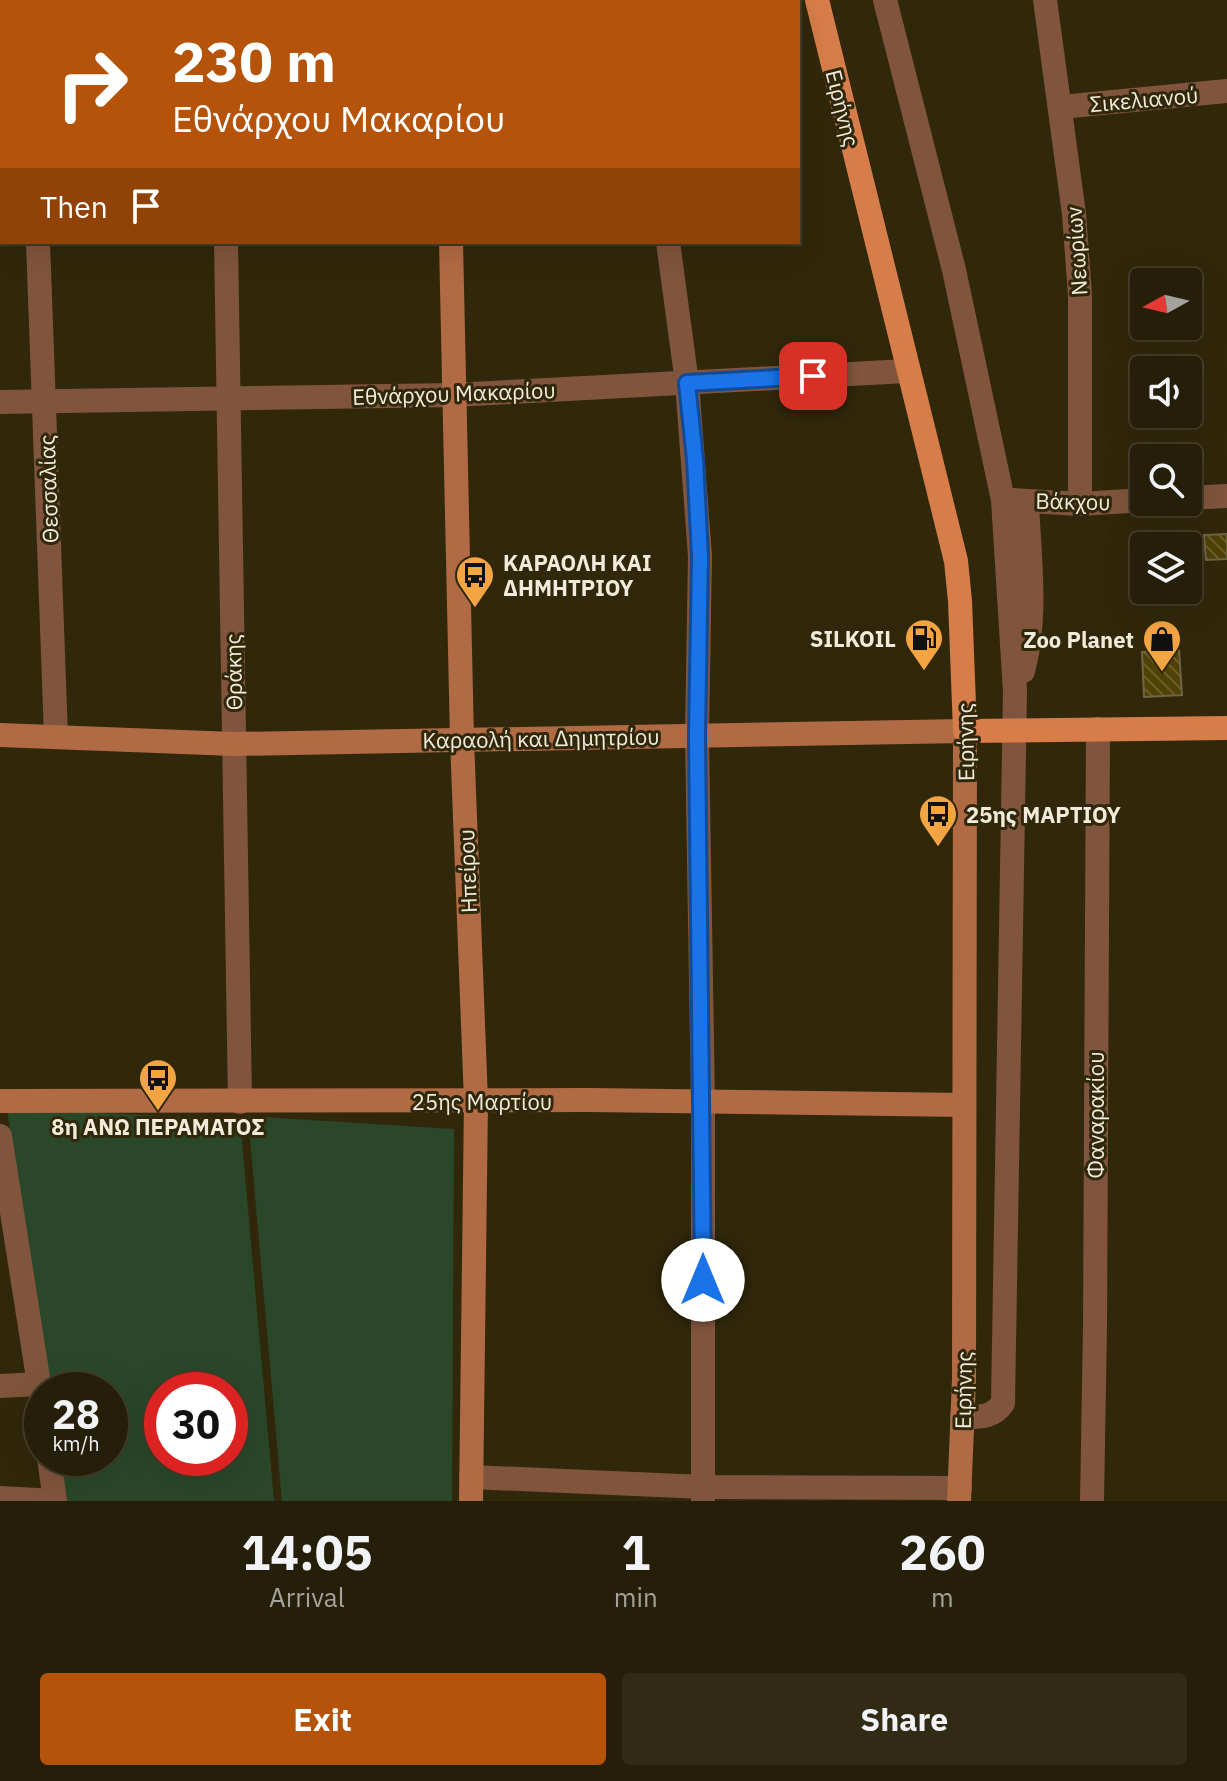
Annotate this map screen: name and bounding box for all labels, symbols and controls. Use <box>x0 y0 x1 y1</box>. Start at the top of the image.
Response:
text: 230 m <box>172 25 336 97</box>
icon: right <box>40 32 144 136</box>
street label: Ειρήνης <box>819 67 867 149</box>
street label: Σικελιανού <box>1089 80 1199 118</box>
text: Εθνάρχου Μακαρίου <box>172 95 505 142</box>
icon: arrive <box>124 184 168 228</box>
text: Then <box>40 187 108 226</box>
street label: Νεωρίων <box>1058 205 1094 297</box>
north arrow <box>1130 268 1202 340</box>
map controls <box>1130 268 1202 604</box>
pin <box>779 342 847 410</box>
icon: arrive <box>791 354 835 398</box>
button: sound <box>1130 356 1202 428</box>
street label: Εθνάρχου Μακαρίου <box>352 375 556 411</box>
street label: Θεσσαλίας <box>32 434 64 544</box>
button: search <box>1130 444 1202 516</box>
street label: Βάκχου <box>1035 486 1111 516</box>
button: layers <box>1130 532 1202 604</box>
place label: ΚΑΡΑΟΛΗ ΚΑΙ ΔΗΜΗΤΡΙΟΥ <box>503 548 651 602</box>
bus stop icon: ΚΑΡΑΟΛΗ ΚΑΙ ΔΗΜΗΤΡΙΟΥ <box>454 554 496 609</box>
fuel station icon: SILKOIL <box>903 617 945 672</box>
shop icon: Zoo Planet <box>1141 618 1183 673</box>
place label: SILKOIL <box>810 624 896 653</box>
place label: Zoo Planet <box>1023 625 1134 654</box>
street label: Θράκης <box>218 633 248 711</box>
street label: Ειρήνης <box>950 703 980 781</box>
street label: Καραολή και Δημητρίου <box>422 721 660 755</box>
bus stop icon: 25ης ΜΑΡΤΙΟΥ <box>917 793 959 848</box>
place label: 25ης ΜΑΡΤΙΟΥ <box>966 800 1122 829</box>
street label: Ηπείρου <box>451 828 483 914</box>
street label: Φαναρακίου <box>1081 1051 1110 1179</box>
bus stop icon: 8η ΑΝΩ ΠΕΡΑΜΑΤΟΣ <box>137 1057 179 1112</box>
street label: 25ης Μαρτίου <box>412 1087 552 1116</box>
place label: 8η ΑΝΩ ΠΕΡΑΜΑΤΟΣ <box>51 1112 265 1141</box>
position arrow <box>661 1238 745 1322</box>
street label: Ειρήνης <box>948 1351 978 1429</box>
speed limit sign: 30 <box>144 1372 248 1476</box>
text: 28 <box>52 1388 100 1440</box>
text: km/h <box>52 1430 100 1457</box>
text: 14:05 <box>241 1521 372 1583</box>
text: 1 <box>621 1521 650 1583</box>
text: 260 <box>899 1521 986 1583</box>
text: Arrival <box>269 1580 345 1614</box>
text: min <box>614 1580 658 1614</box>
text: m <box>931 1580 954 1614</box>
button: Exit <box>40 1673 606 1765</box>
button: Share <box>622 1673 1187 1765</box>

